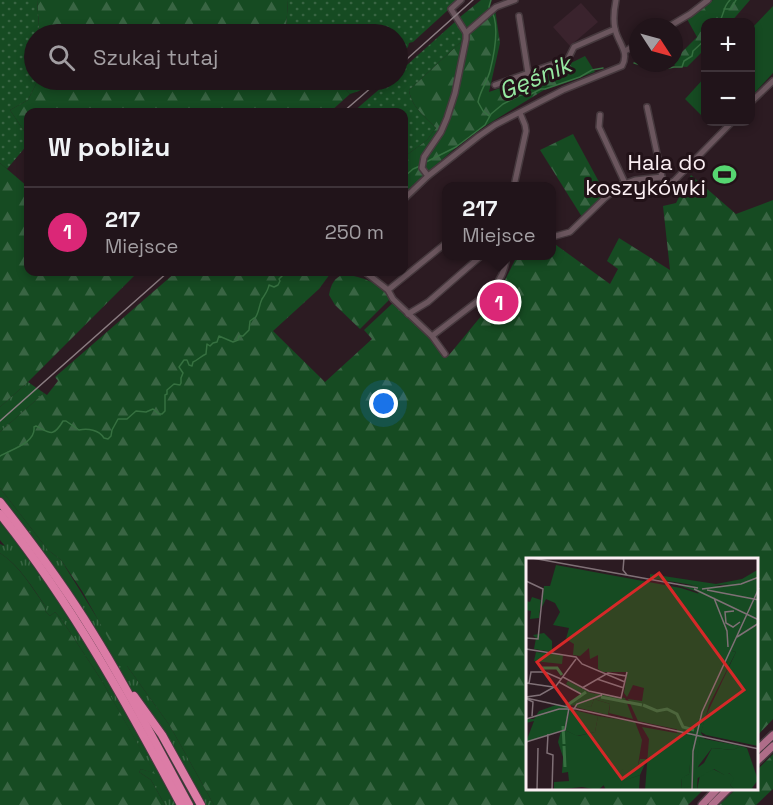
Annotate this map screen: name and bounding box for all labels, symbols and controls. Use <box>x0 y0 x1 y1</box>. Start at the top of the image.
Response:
north arrow <box>629 18 683 72</box>
map controls <box>701 18 755 126</box>
button: + <box>701 18 755 72</box>
search box <box>24 24 408 90</box>
icon: search <box>45 41 78 74</box>
text: Szukaj tutaj <box>93 43 218 71</box>
water label: Gęśnik <box>494 47 579 107</box>
button: − <box>701 72 755 126</box>
text: W pobliżu <box>48 130 170 164</box>
place label: Hala do koszykówki <box>585 148 706 201</box>
sports icon: Hala do koszykówki <box>711 162 737 188</box>
popup <box>442 182 556 260</box>
text: 217 <box>462 194 498 222</box>
text: 217 <box>105 205 140 233</box>
text: 1 <box>63 219 72 245</box>
text: 250 m <box>325 219 384 245</box>
text: Miejsce <box>462 222 536 248</box>
text: Miejsce <box>105 233 178 259</box>
pin: 1 <box>480 280 518 324</box>
your location <box>369 389 398 418</box>
inset map <box>526 558 758 790</box>

